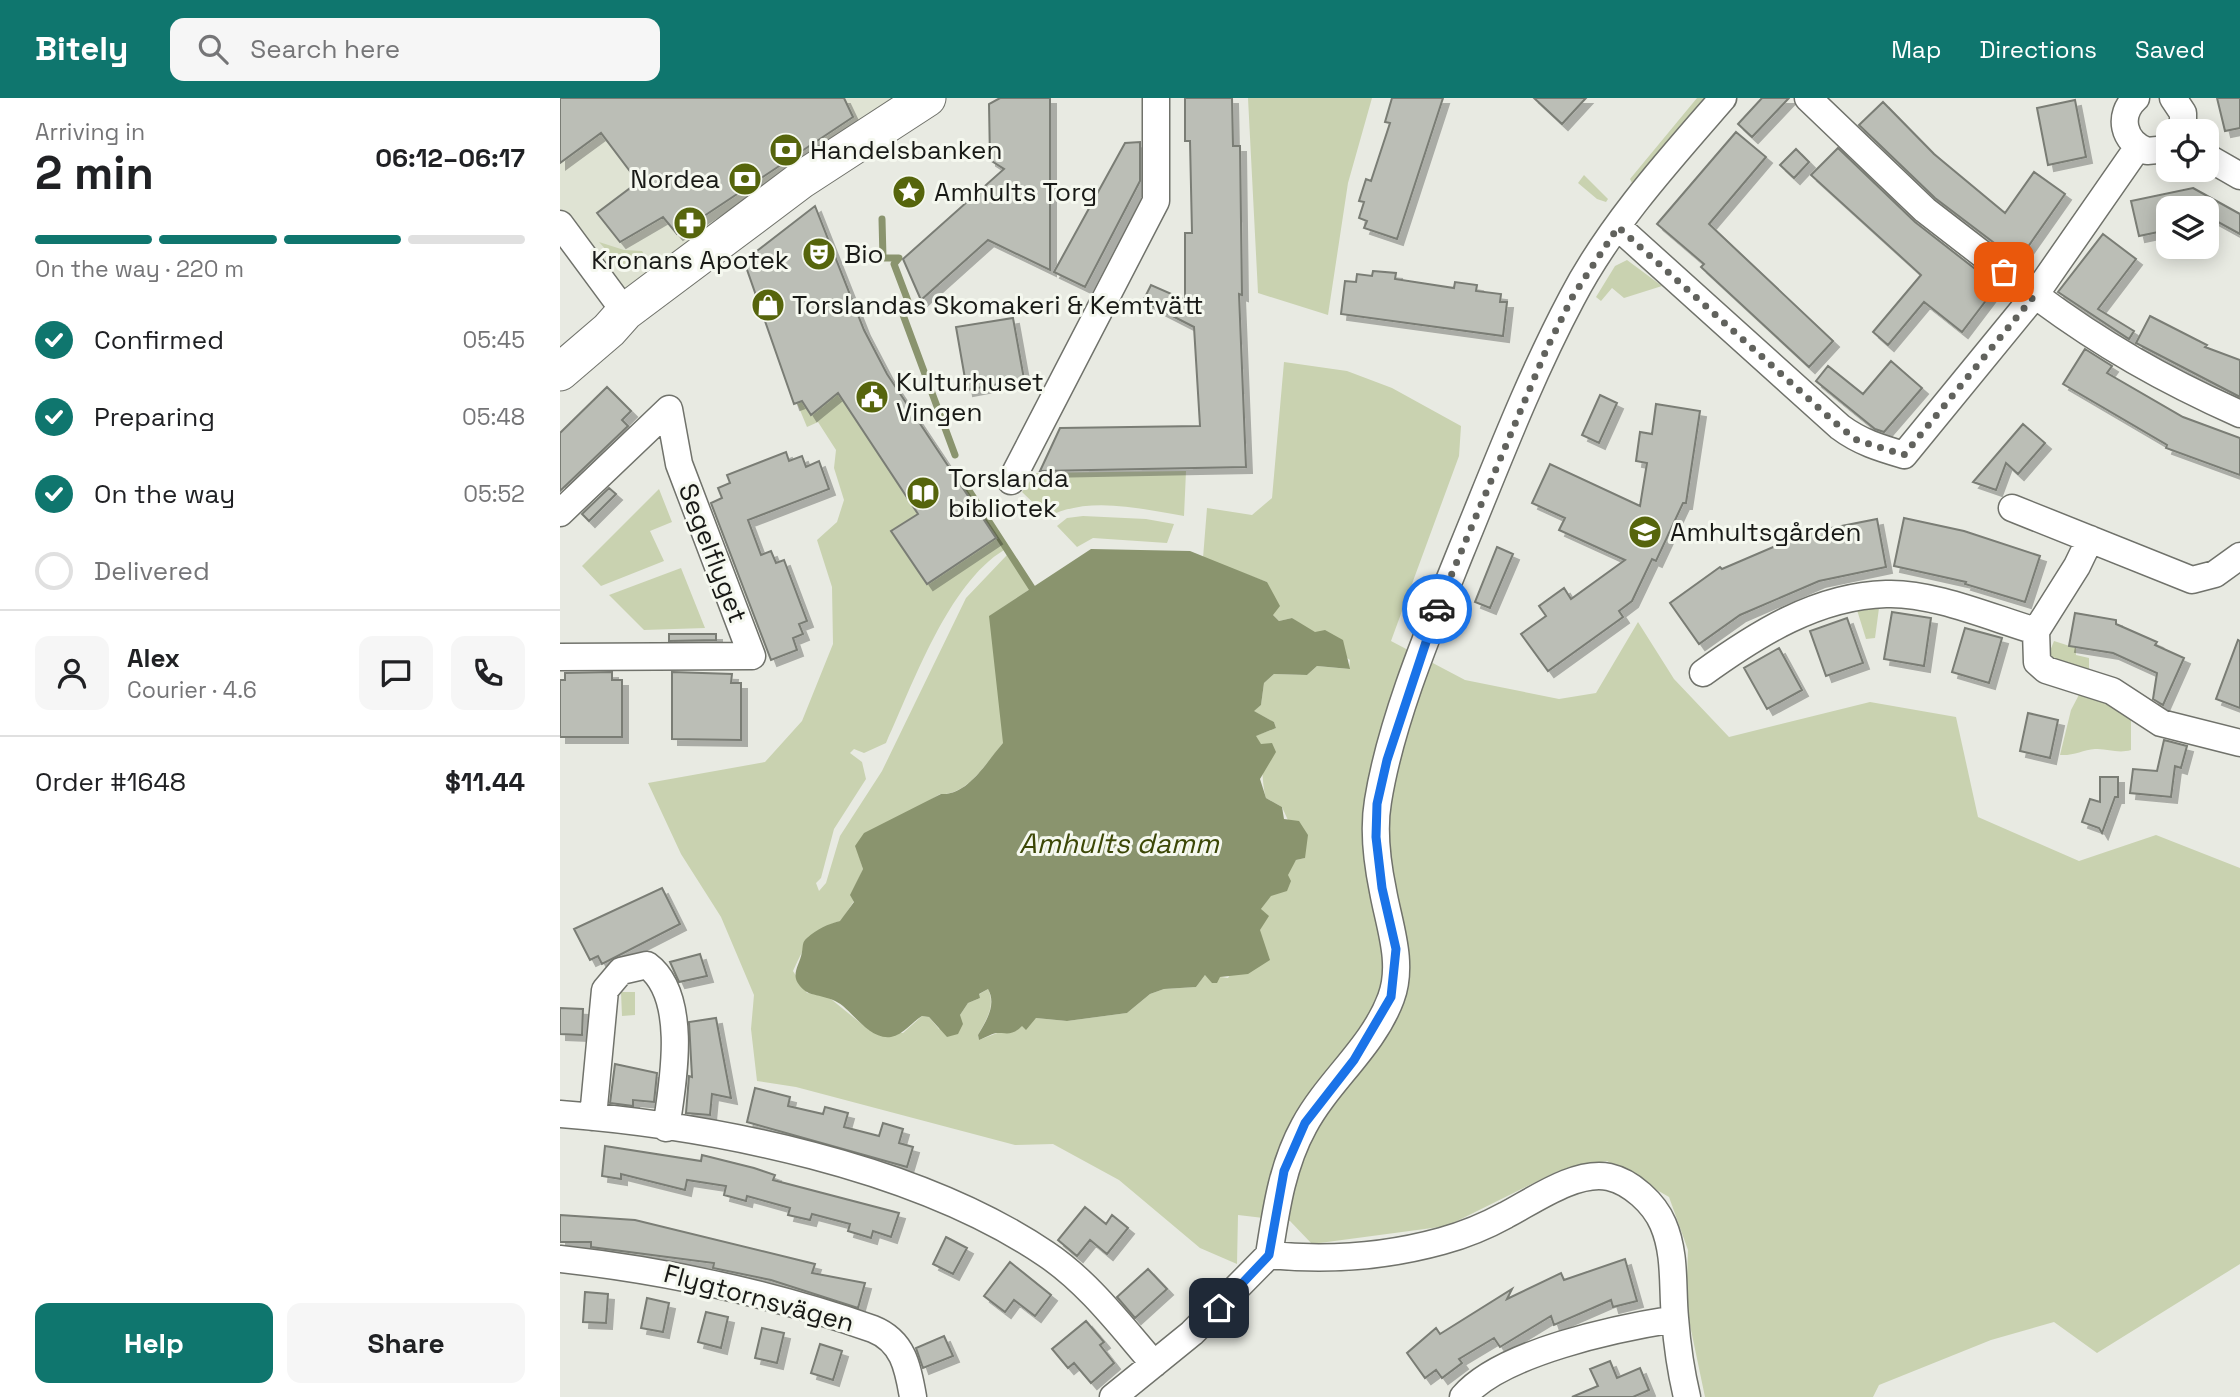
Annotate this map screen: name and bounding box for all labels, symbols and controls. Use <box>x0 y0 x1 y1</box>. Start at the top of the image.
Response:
search box <box>170 18 660 81</box>
text: Bitely <box>35 28 128 70</box>
icon: search <box>194 30 232 68</box>
text: Search here <box>250 32 400 66</box>
text: Map <box>1891 34 1941 65</box>
text: Directions <box>1979 34 2097 65</box>
text: Saved <box>2135 34 2205 65</box>
text: Arriving in <box>35 117 145 147</box>
map controls <box>2156 119 2219 259</box>
button: locate <box>2156 119 2219 182</box>
bank icon: Handelsbanken <box>767 131 805 169</box>
place label: Handelsbanken <box>810 133 1002 167</box>
text: 06:12–06:17 <box>375 141 525 175</box>
text: 2 min <box>35 144 154 202</box>
bank icon: Nordea <box>726 160 764 198</box>
place label: Nordea <box>630 162 720 196</box>
place icon: Amhults Torg <box>890 173 928 211</box>
place label: Amhults Torg <box>934 175 1097 209</box>
button: layers <box>2156 196 2219 259</box>
pharmacy icon: Kronans Apotek <box>671 204 709 242</box>
theatre icon: Bio <box>800 235 838 273</box>
place label: Bio <box>844 237 884 271</box>
pin <box>1974 242 2034 302</box>
place label: Kronans Apotek <box>591 243 789 277</box>
icon: bag <box>1985 253 2023 291</box>
text: On the way · 220 m <box>35 254 244 284</box>
shop icon: Torslandas Skomakeri & Kemtvätt <box>749 286 787 324</box>
place label: Torslandas Skomakeri & Kemtvätt <box>792 288 1203 322</box>
icon: check <box>35 321 73 359</box>
text: Confirmed <box>94 323 224 357</box>
text: 05:45 <box>463 325 525 355</box>
place label: Kulturhuset Vingen <box>896 365 1044 429</box>
public building icon: Kulturhuset Vingen <box>853 378 891 416</box>
icon: check <box>35 398 73 436</box>
text: Preparing <box>94 400 215 434</box>
text: 05:48 <box>462 402 525 432</box>
place label: Torslanda bibliotek <box>948 461 1069 525</box>
library icon: Torslanda bibliotek <box>904 474 942 512</box>
icon: check <box>35 475 73 513</box>
text: On the way <box>94 477 235 511</box>
text: 05:52 <box>463 479 525 509</box>
street label: Segelflyget <box>671 479 755 627</box>
school or university icon: Amhultsgården <box>1626 513 1664 551</box>
place label: Amhultsgården <box>1670 515 1861 549</box>
text: Delivered <box>94 554 210 588</box>
courier <box>1402 574 1472 644</box>
icon: car <box>1418 590 1456 628</box>
button: person <box>35 636 109 710</box>
button: chat <box>359 636 433 710</box>
button: phone <box>451 636 525 710</box>
text: Alex <box>127 641 180 675</box>
text: Courier · 4.6 <box>127 675 257 705</box>
text: Order #1648 <box>35 765 186 799</box>
text: $11.44 <box>445 765 525 799</box>
water label: Amhults damm <box>1019 825 1220 861</box>
street label: Flygtornsvägen <box>660 1256 858 1340</box>
pin <box>1189 1278 1249 1338</box>
icon: home <box>1200 1289 1238 1327</box>
button: Help <box>35 1303 273 1383</box>
button: Share <box>287 1303 525 1383</box>

